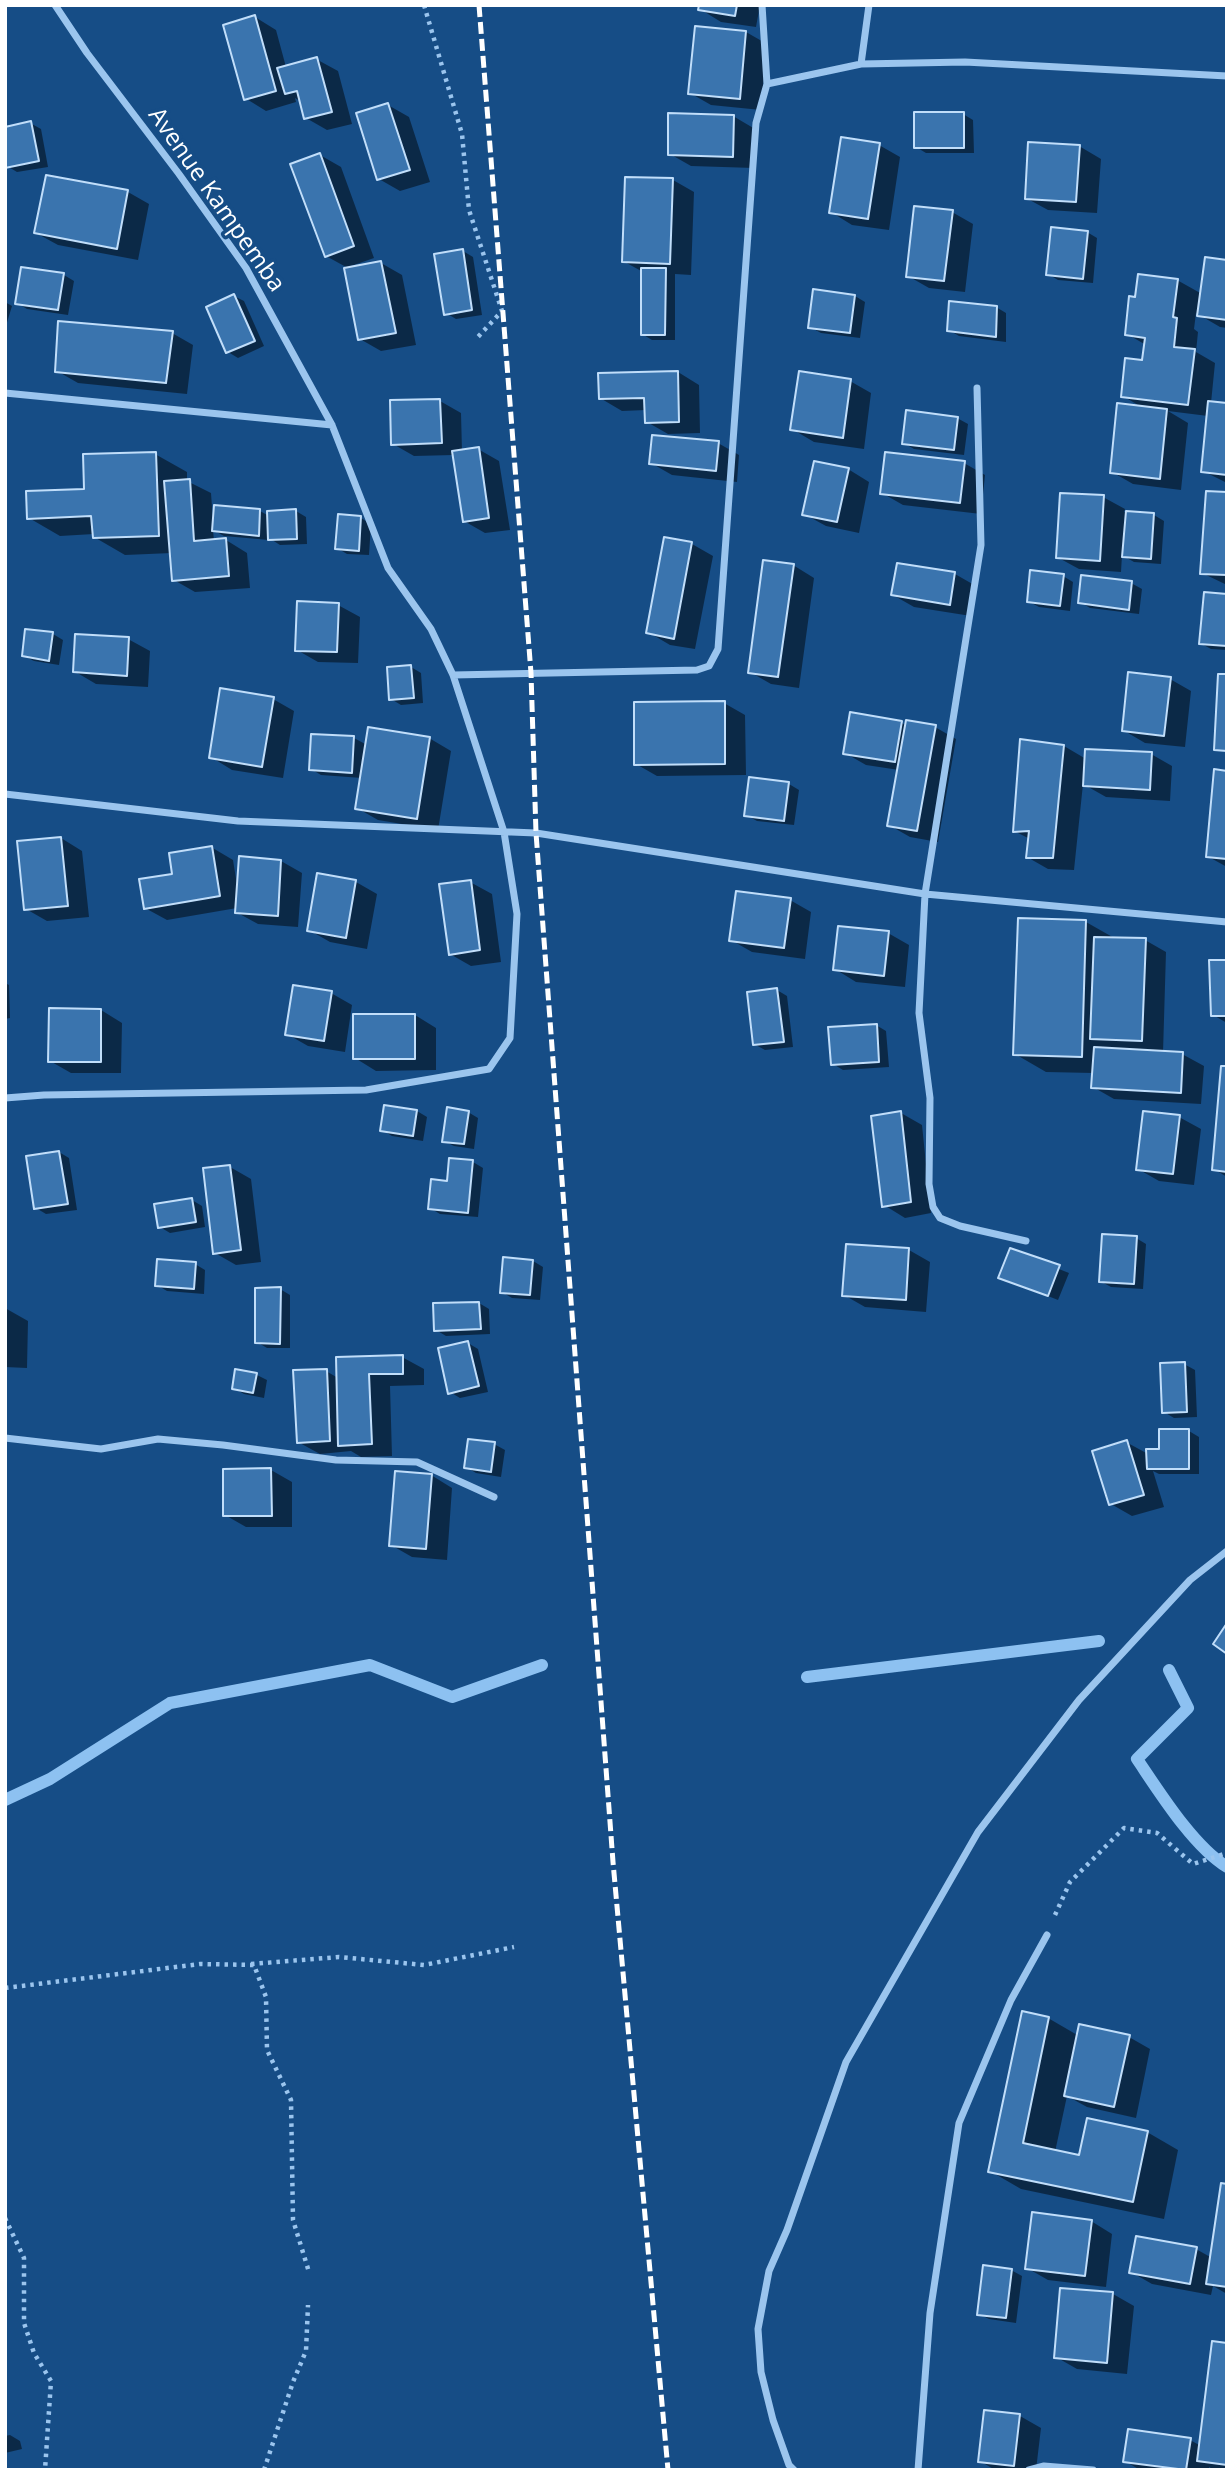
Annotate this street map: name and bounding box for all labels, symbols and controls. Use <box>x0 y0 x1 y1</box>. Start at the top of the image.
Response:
street label: Avenue Kampemba <box>142 102 290 298</box>

